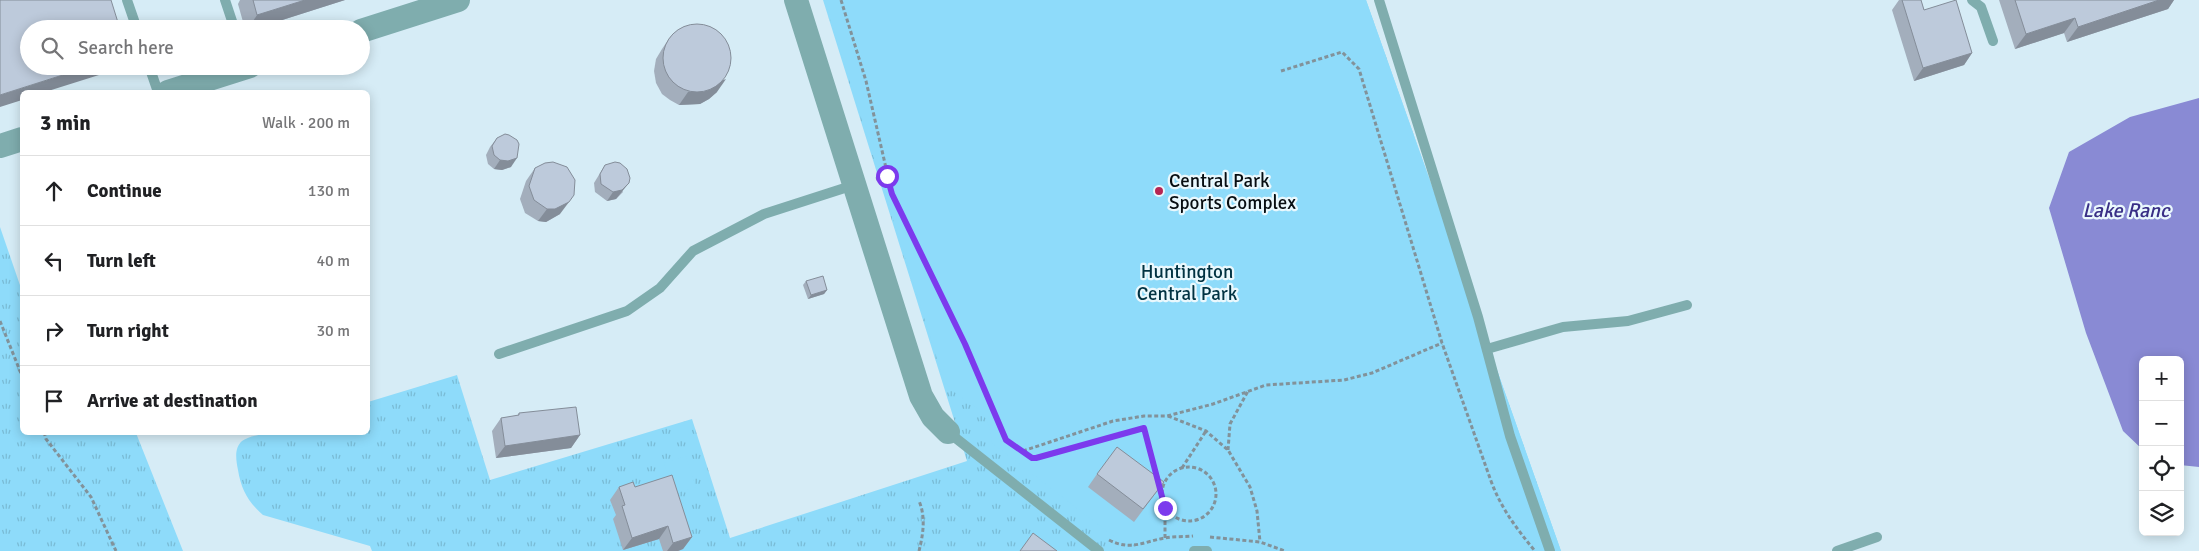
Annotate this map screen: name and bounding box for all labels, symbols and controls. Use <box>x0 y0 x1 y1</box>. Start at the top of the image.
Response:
search box <box>20 20 370 75</box>
icon: search <box>38 34 66 62</box>
text: Search here <box>78 36 174 60</box>
text: 3 min <box>40 110 91 136</box>
text: Walk · 200 m <box>262 113 350 133</box>
route start <box>876 165 899 188</box>
place label: Central Park Sports Complex <box>1169 169 1296 215</box>
icon: ahead <box>40 177 68 205</box>
text: Continue <box>87 179 162 203</box>
text: 130 m <box>308 181 350 201</box>
marker: Central Park Sports Complex <box>1153 185 1165 197</box>
water label: Lake Ranc <box>2083 198 2171 223</box>
icon: left <box>40 247 68 275</box>
text: Turn left <box>87 249 156 273</box>
text: 40 m <box>316 251 350 271</box>
park label: Huntington Central Park <box>1137 260 1238 306</box>
icon: right <box>40 317 68 345</box>
text: Turn right <box>87 319 169 343</box>
text: 30 m <box>316 321 350 341</box>
map controls <box>2139 356 2184 536</box>
button: + <box>2139 356 2184 401</box>
icon: arrive <box>40 387 68 415</box>
text: Arrive at destination <box>87 389 258 413</box>
button: − <box>2139 401 2184 446</box>
button: locate <box>2139 446 2184 491</box>
button: layers <box>2139 491 2184 536</box>
route end <box>1154 497 1177 520</box>

